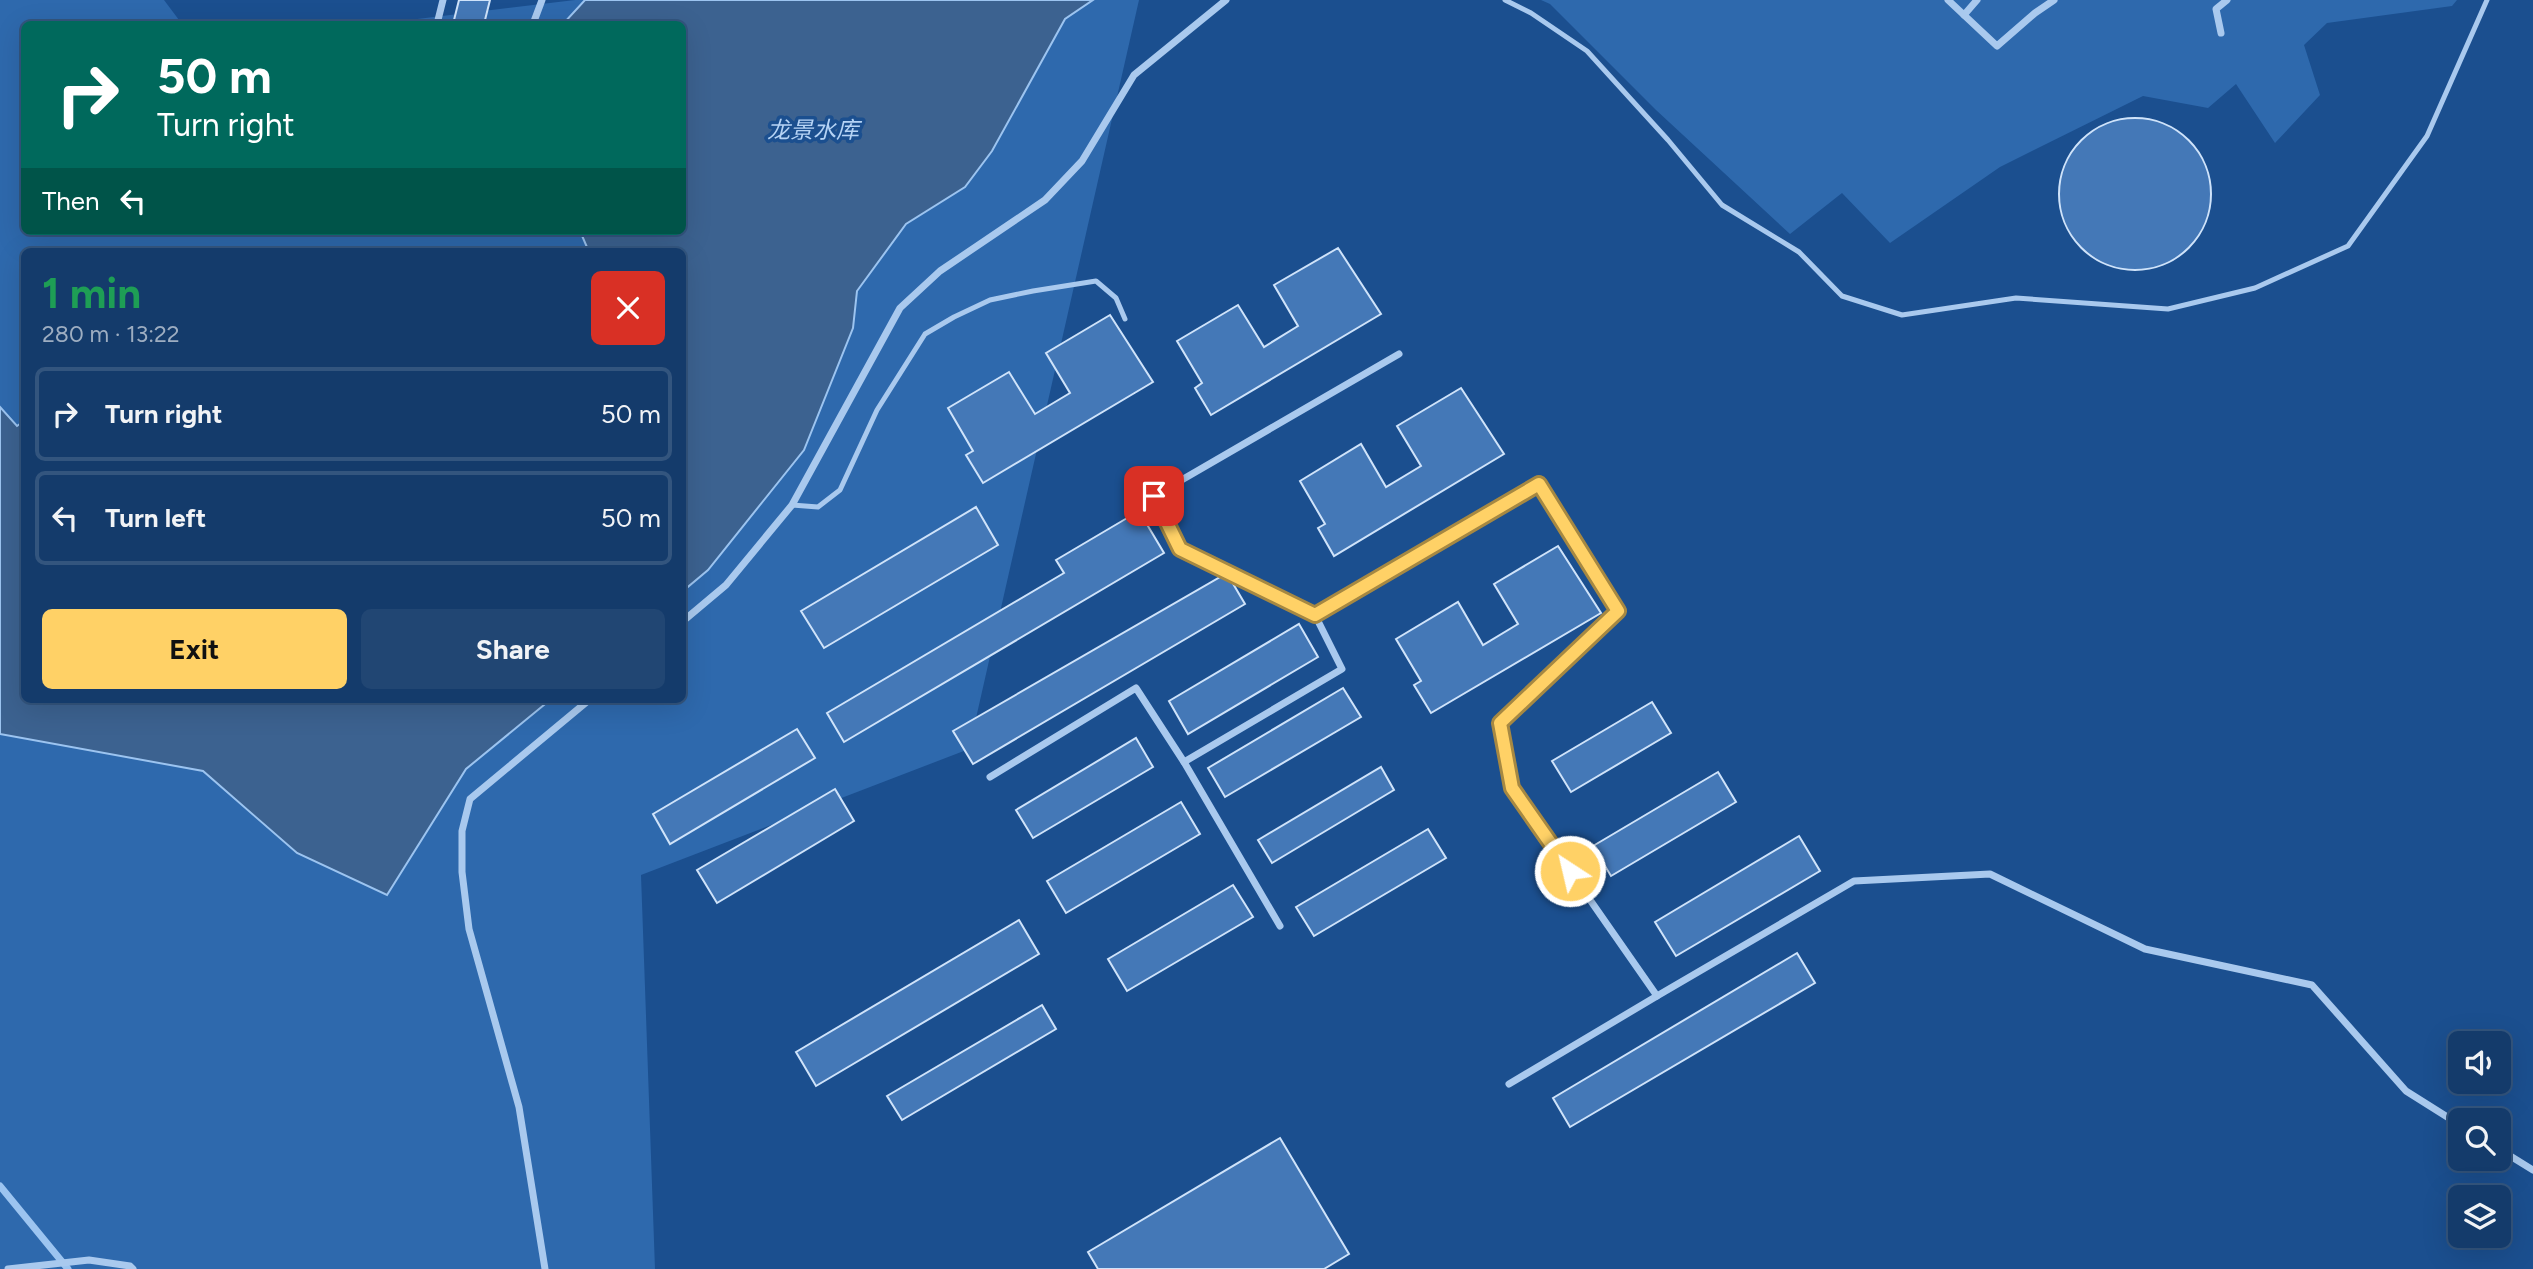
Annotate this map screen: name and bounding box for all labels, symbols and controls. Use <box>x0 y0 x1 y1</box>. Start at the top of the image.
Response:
text: 50 m <box>157 46 272 105</box>
icon: right <box>42 49 133 140</box>
text: Turn right <box>157 106 295 144</box>
water label: 龙景水库 <box>767 116 863 144</box>
icon: left <box>114 182 152 220</box>
text: Then <box>42 185 100 217</box>
text: 1 min <box>42 268 141 319</box>
button: close <box>591 271 665 345</box>
text: 280 m · 13:22 <box>42 320 180 348</box>
icon: right <box>46 395 84 433</box>
text: Turn right <box>105 398 222 430</box>
text: 50 m <box>601 398 661 430</box>
pin <box>1124 466 1184 526</box>
icon: arrive <box>1135 477 1173 515</box>
icon: left <box>46 499 84 537</box>
text: Turn left <box>105 502 206 534</box>
text: 50 m <box>601 502 661 534</box>
button: Exit <box>42 609 347 689</box>
button: Share <box>361 609 665 689</box>
position arrow <box>1533 834 1607 908</box>
map controls <box>2448 1031 2511 1248</box>
button: sound <box>2448 1031 2511 1094</box>
button: search <box>2448 1108 2511 1171</box>
button: layers <box>2448 1185 2511 1248</box>

